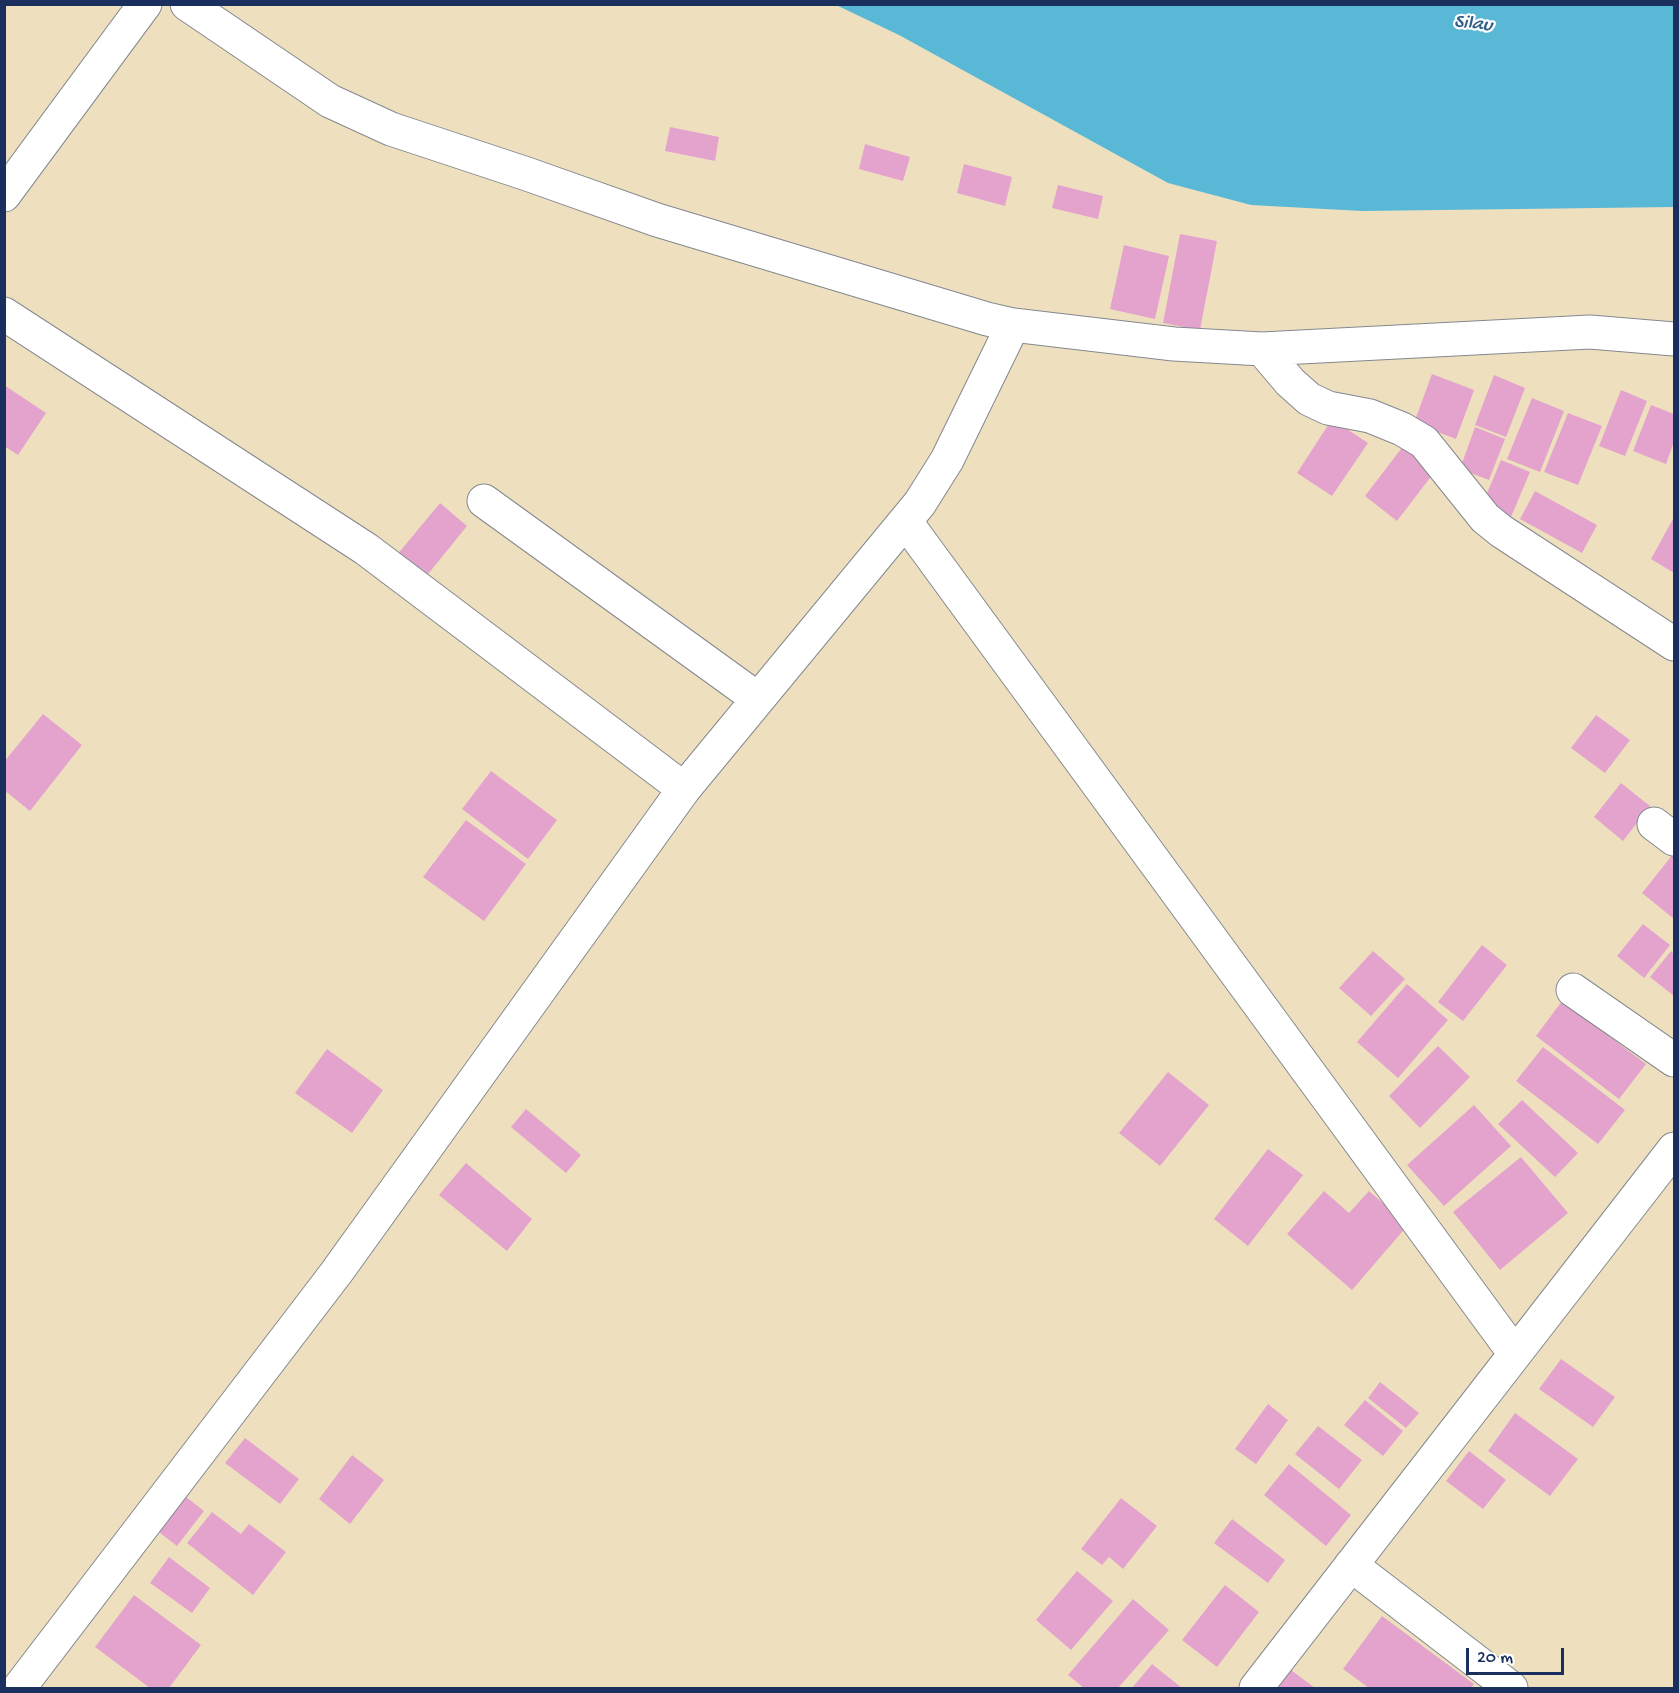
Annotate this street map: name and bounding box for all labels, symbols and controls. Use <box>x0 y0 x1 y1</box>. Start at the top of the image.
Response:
water label: Silau <box>1453 11 1493 39</box>
scale bar <box>1469 1636 1566 1674</box>
text: 20 m <box>1477 1648 1513 1669</box>

